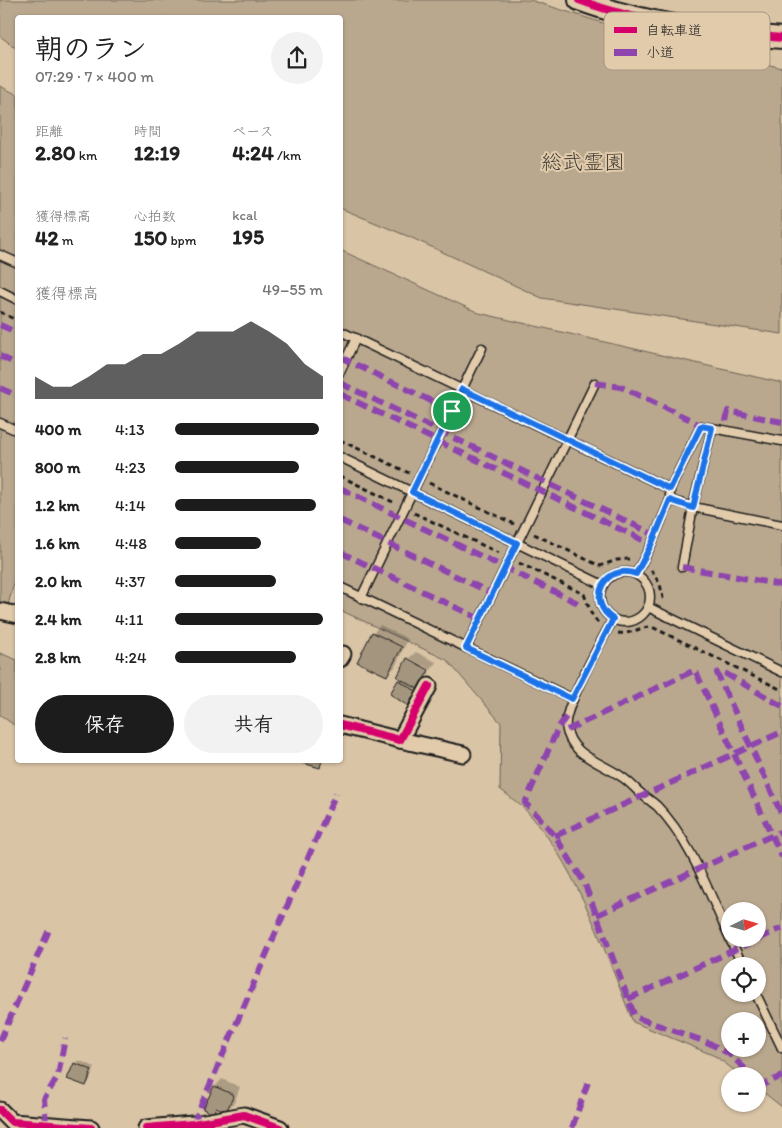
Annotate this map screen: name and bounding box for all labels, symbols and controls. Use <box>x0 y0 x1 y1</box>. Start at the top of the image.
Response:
legend <box>604 12 770 70</box>
text: 自転車道 <box>646 22 702 39</box>
text: 朝のラン <box>35 31 147 65</box>
button: share <box>271 32 323 84</box>
text: 小道 <box>646 44 674 61</box>
text: 07:29 · 7 × 400 m <box>35 67 154 86</box>
text: 距離 <box>35 123 63 140</box>
text: 時間 <box>134 123 162 140</box>
text: ペース <box>232 123 274 140</box>
text: 2.80 <box>35 140 76 165</box>
text: 12:19 <box>134 140 180 165</box>
text: 4:24 <box>232 140 274 165</box>
text: km <box>76 147 97 164</box>
text: /km <box>274 147 301 164</box>
park label: 総武霊園 <box>541 149 625 174</box>
text: kcal <box>232 207 257 224</box>
text: 獲得標高 <box>35 208 91 225</box>
text: 心拍数 <box>134 208 176 225</box>
text: 195 <box>232 224 264 249</box>
text: 42 <box>35 225 59 250</box>
text: 150 <box>134 225 167 250</box>
text: m <box>59 232 74 249</box>
text: bpm <box>167 232 197 249</box>
text: 49–55 m <box>262 280 323 299</box>
text: 獲得標高 <box>35 284 99 303</box>
pin <box>431 390 473 432</box>
icon: arrive <box>438 397 466 425</box>
text: 400 m <box>35 420 81 439</box>
text: 4:13 <box>115 420 145 439</box>
text: 800 m <box>35 458 81 477</box>
text: 4:23 <box>115 458 146 477</box>
text: 1.2 km <box>35 496 80 515</box>
text: 4:14 <box>115 496 146 515</box>
text: 1.6 km <box>35 534 80 553</box>
text: 4:48 <box>115 534 147 553</box>
text: 2.0 km <box>35 572 82 591</box>
text: 4:37 <box>115 572 145 591</box>
text: 2.4 km <box>35 610 82 629</box>
text: 4:11 <box>115 610 143 629</box>
text: 2.8 km <box>35 648 81 667</box>
text: 4:24 <box>115 648 147 667</box>
button: 保存 <box>35 695 174 753</box>
button: 共有 <box>184 695 323 753</box>
north arrow <box>721 902 766 948</box>
map controls <box>721 902 766 1112</box>
button: locate <box>721 957 766 1002</box>
button: + <box>721 1012 766 1057</box>
button: − <box>721 1067 766 1112</box>

